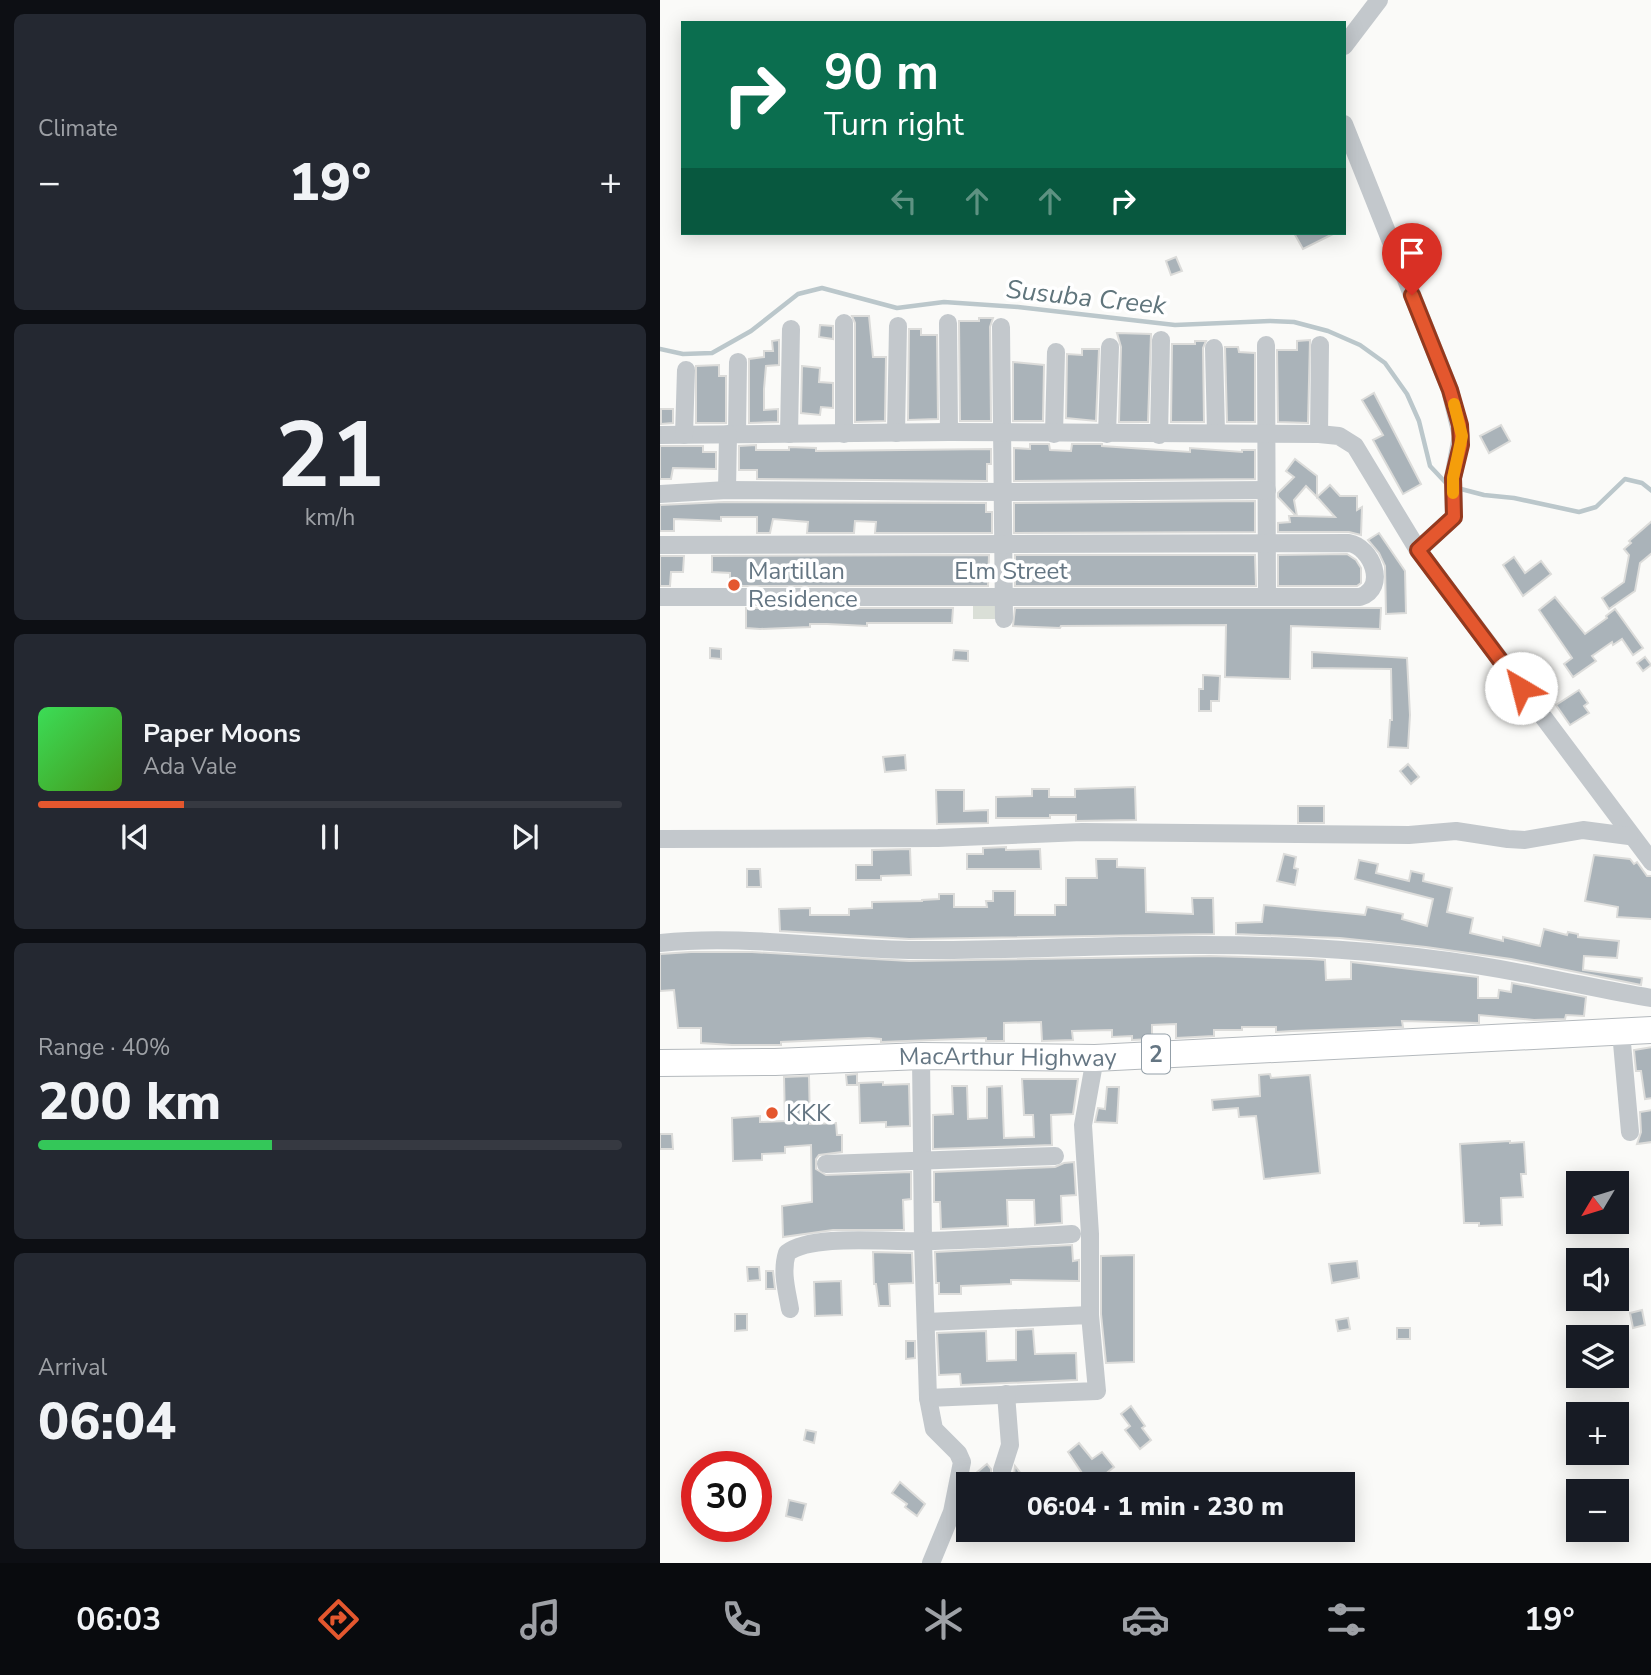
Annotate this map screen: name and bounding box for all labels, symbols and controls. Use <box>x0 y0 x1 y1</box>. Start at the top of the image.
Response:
text: 90 m <box>824 39 939 106</box>
icon: right <box>709 49 800 140</box>
text: Turn right <box>824 103 964 146</box>
text: Climate <box>38 113 118 144</box>
text: 19° <box>289 147 371 218</box>
text: − <box>38 157 61 208</box>
text: + <box>599 157 622 208</box>
icon: left <box>885 182 923 220</box>
icon: ahead <box>958 182 996 220</box>
icon: ahead <box>1031 182 1069 220</box>
icon: right <box>1104 182 1142 220</box>
pin <box>1382 223 1442 295</box>
icon: arrive <box>1393 234 1431 272</box>
water label: Susuba Creek <box>1004 272 1169 323</box>
text: 21 <box>275 394 385 518</box>
text: km/h <box>305 502 355 533</box>
place label: Martillan Residence <box>748 555 858 615</box>
street label: Elm Street <box>954 555 1068 587</box>
marker: Martillan Residence <box>726 577 742 593</box>
position arrow <box>1484 651 1558 725</box>
text: Paper Moons <box>143 716 301 751</box>
text: Ada Vale <box>143 751 237 782</box>
icon: previous <box>116 818 154 856</box>
icon: pause <box>311 818 349 856</box>
icon: next <box>506 818 544 856</box>
text: Range · 40% <box>38 1032 170 1063</box>
road number: 2 <box>1142 1035 1170 1074</box>
street label: MacArthur Highway <box>898 1040 1118 1074</box>
text: 200 km <box>38 1066 221 1137</box>
place label: KKK <box>786 1097 832 1129</box>
marker: KKK <box>764 1105 780 1121</box>
north arrow <box>1566 1171 1630 1234</box>
map controls <box>1566 1171 1629 1542</box>
button: sound <box>1566 1248 1629 1311</box>
button: layers <box>1566 1325 1629 1388</box>
text: Arrival <box>38 1352 107 1383</box>
text: 06:04 <box>38 1386 176 1457</box>
button: + <box>1566 1402 1629 1465</box>
speed limit sign: 30 <box>681 1451 772 1542</box>
button: − <box>1566 1479 1629 1542</box>
text: 06:04 · 1 min · 230 m <box>1027 1489 1284 1524</box>
icon: directions <box>314 1595 363 1644</box>
icon: music <box>516 1595 565 1644</box>
icon: phone <box>717 1595 766 1644</box>
icon: climate <box>919 1595 968 1644</box>
icon: car <box>1121 1595 1170 1644</box>
icon: filters <box>1322 1595 1371 1644</box>
text: 06:03 <box>76 1598 161 1641</box>
text: 19° <box>1524 1598 1575 1641</box>

